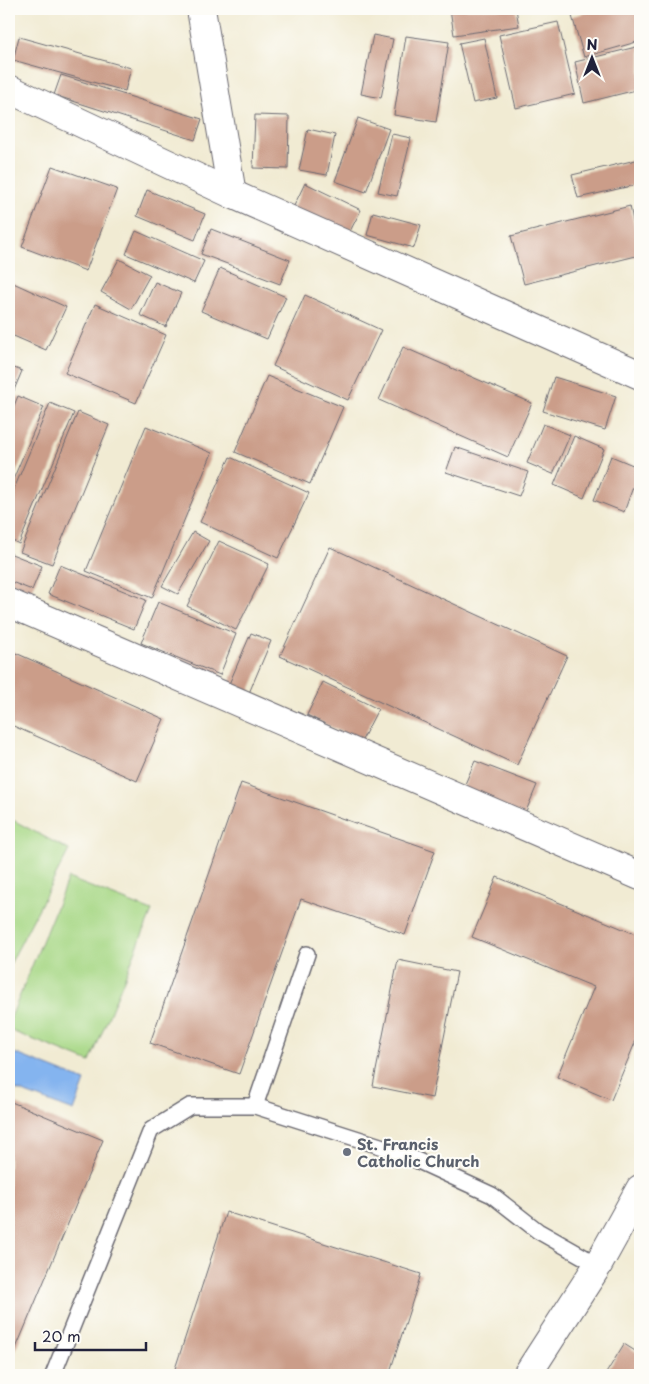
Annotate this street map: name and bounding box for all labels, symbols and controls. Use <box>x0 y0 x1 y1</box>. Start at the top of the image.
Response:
north arrow <box>566 32 616 82</box>
text: N <box>586 34 598 55</box>
place label: St. Francis Catholic Church <box>357 1132 480 1172</box>
marker: St. Francis Catholic Church <box>341 1146 353 1158</box>
scale bar <box>35 1319 146 1351</box>
text: 20 m <box>42 1324 81 1347</box>

